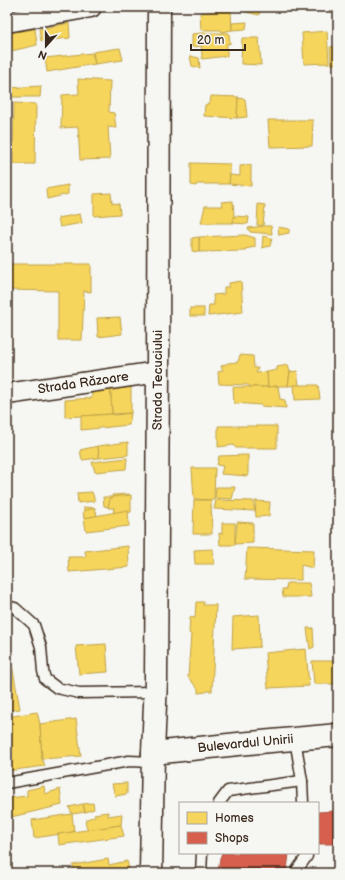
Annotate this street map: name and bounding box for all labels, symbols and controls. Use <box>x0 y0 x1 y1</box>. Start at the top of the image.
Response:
north arrow <box>26 26 66 66</box>
scale bar <box>191 26 245 52</box>
text: 20 m <box>197 33 224 48</box>
text: N <box>36 47 49 62</box>
street label: Strada Tecuciului <box>150 330 166 430</box>
street label: Strada Răzoare <box>37 368 130 397</box>
street label: Bulevardul Unirii <box>197 731 294 756</box>
legend <box>179 802 319 854</box>
text: Homes <box>215 811 254 826</box>
text: Shops <box>215 831 249 846</box>

